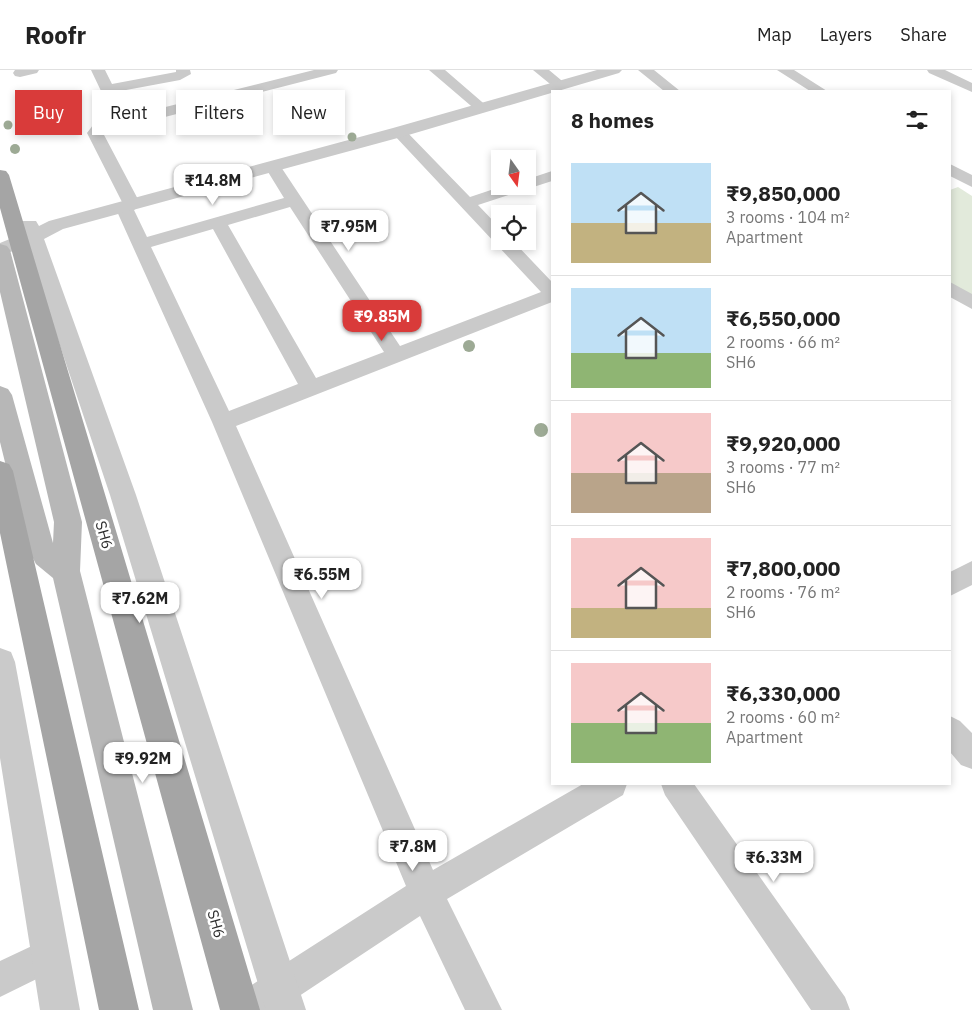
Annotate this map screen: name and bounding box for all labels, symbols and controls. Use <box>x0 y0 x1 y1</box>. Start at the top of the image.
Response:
text: Roofr <box>25 19 86 51</box>
text: Map <box>757 23 792 46</box>
text: Layers <box>820 23 872 46</box>
text: Share <box>900 23 947 46</box>
chip: Buy <box>15 90 82 135</box>
chip: Rent <box>92 90 166 135</box>
chip: Filters <box>176 90 263 135</box>
chip: New <box>273 90 345 135</box>
text: 8 homes <box>571 106 654 134</box>
icon: filters <box>903 106 931 134</box>
north arrow <box>491 150 536 195</box>
map controls <box>491 150 536 250</box>
pin: ₹14.8M <box>172 164 254 206</box>
text: ₹14.8M <box>185 170 241 190</box>
text: ₹9,850,000 <box>726 179 840 207</box>
icon: home <box>611 183 671 243</box>
button: locate <box>491 205 536 250</box>
text: 3 rooms · 104 m² <box>726 207 850 227</box>
pin: ₹7.95M <box>308 210 390 252</box>
text: ₹7.95M <box>321 216 377 236</box>
text: Apartment <box>726 227 803 247</box>
pin: ₹9.85M <box>341 300 423 342</box>
text: ₹6,550,000 <box>726 304 840 332</box>
text: ₹9.85M <box>354 306 410 326</box>
icon: home <box>611 308 671 368</box>
text: 2 rooms · 66 m² <box>726 332 840 352</box>
text: SH6 <box>726 352 756 372</box>
text: ₹9,920,000 <box>726 429 840 457</box>
icon: home <box>611 433 671 493</box>
text: 3 rooms · 77 m² <box>726 457 840 477</box>
text: SH6 <box>726 477 756 497</box>
street label: SH6 <box>91 519 118 551</box>
text: ₹7,800,000 <box>726 554 840 582</box>
pin: ₹6.55M <box>281 558 363 600</box>
icon: home <box>611 558 671 618</box>
text: ₹6.55M <box>294 564 350 584</box>
pin: ₹7.62M <box>99 582 181 624</box>
text: 2 rooms · 76 m² <box>726 582 840 602</box>
text: ₹7.62M <box>112 588 168 608</box>
text: SH6 <box>726 602 756 622</box>
text: ₹6,330,000 <box>726 679 840 707</box>
icon: home <box>611 683 671 743</box>
text: 2 rooms · 60 m² <box>726 707 840 727</box>
text: Apartment <box>726 727 803 747</box>
pin: ₹9.92M <box>102 742 184 784</box>
text: ₹9.92M <box>115 748 171 768</box>
pin: ₹7.8M <box>378 830 448 872</box>
text: ₹7.8M <box>389 836 437 856</box>
pin: ₹6.33M <box>733 840 815 883</box>
text: ₹6.33M <box>746 847 802 867</box>
street label: SH6 <box>203 908 230 940</box>

